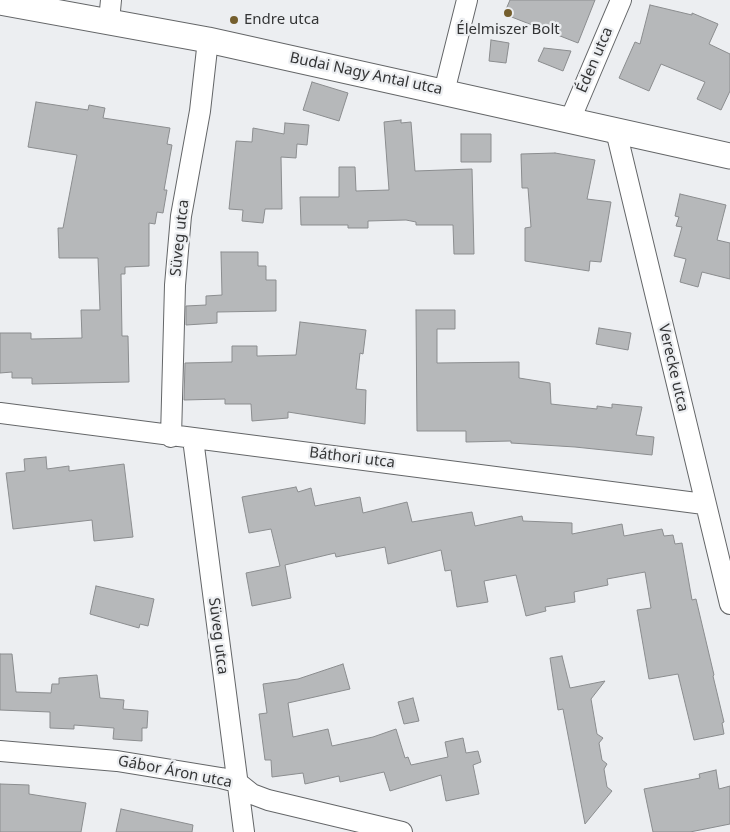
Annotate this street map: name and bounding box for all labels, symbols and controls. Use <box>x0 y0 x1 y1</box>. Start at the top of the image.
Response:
marker: Élelmiszer Bolt <box>502 7 514 19</box>
place label: Endre utca <box>244 11 319 29</box>
marker: Endre utca <box>228 14 240 26</box>
place label: Élelmiszer Bolt <box>456 21 560 39</box>
street label: Éden utca <box>573 24 617 96</box>
street label: Budai Nagy Antal utca <box>288 49 444 99</box>
street label: Süveg utca <box>167 199 193 277</box>
street label: Verecke utca <box>654 322 692 414</box>
street label: Báthori utca <box>308 444 396 472</box>
street label: Süveg utca <box>204 597 232 675</box>
street label: Gábor Áron utca <box>116 752 234 792</box>

